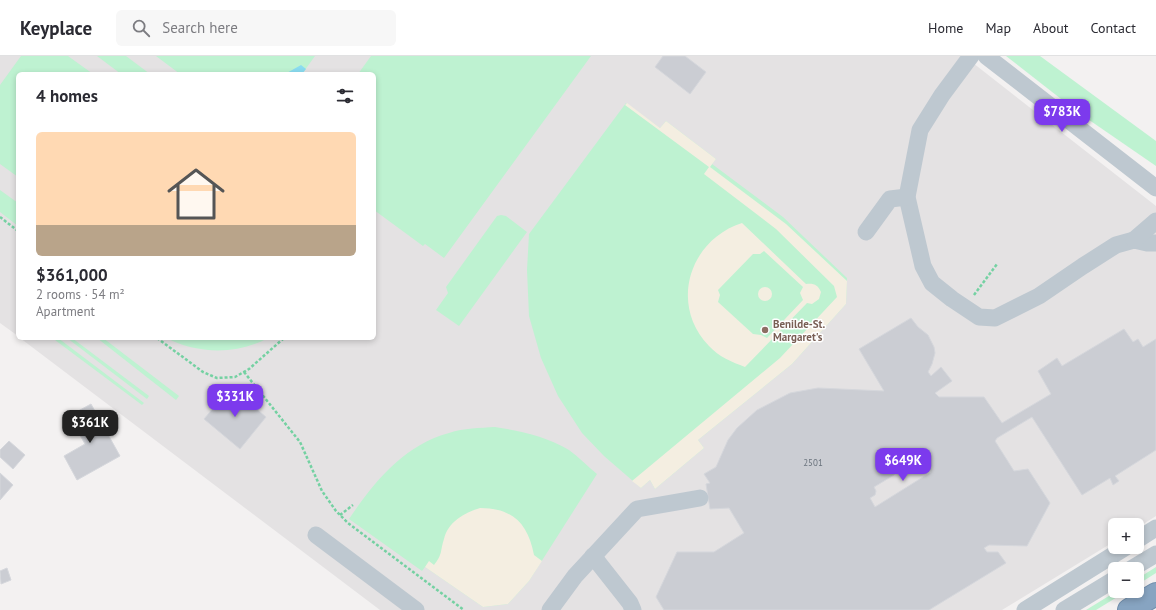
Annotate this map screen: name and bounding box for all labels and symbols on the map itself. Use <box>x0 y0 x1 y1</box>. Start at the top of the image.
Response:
pin: $783K <box>1034 99 1090 133</box>
place label: Benilde-St. Margaret's <box>773 317 825 344</box>
marker: Benilde-St. Margaret's <box>760 325 770 335</box>
pin: $331K <box>207 384 263 418</box>
pin: $361K <box>62 410 118 444</box>
pin: $649K <box>875 448 931 482</box>
house number: 2501 <box>803 457 823 468</box>

